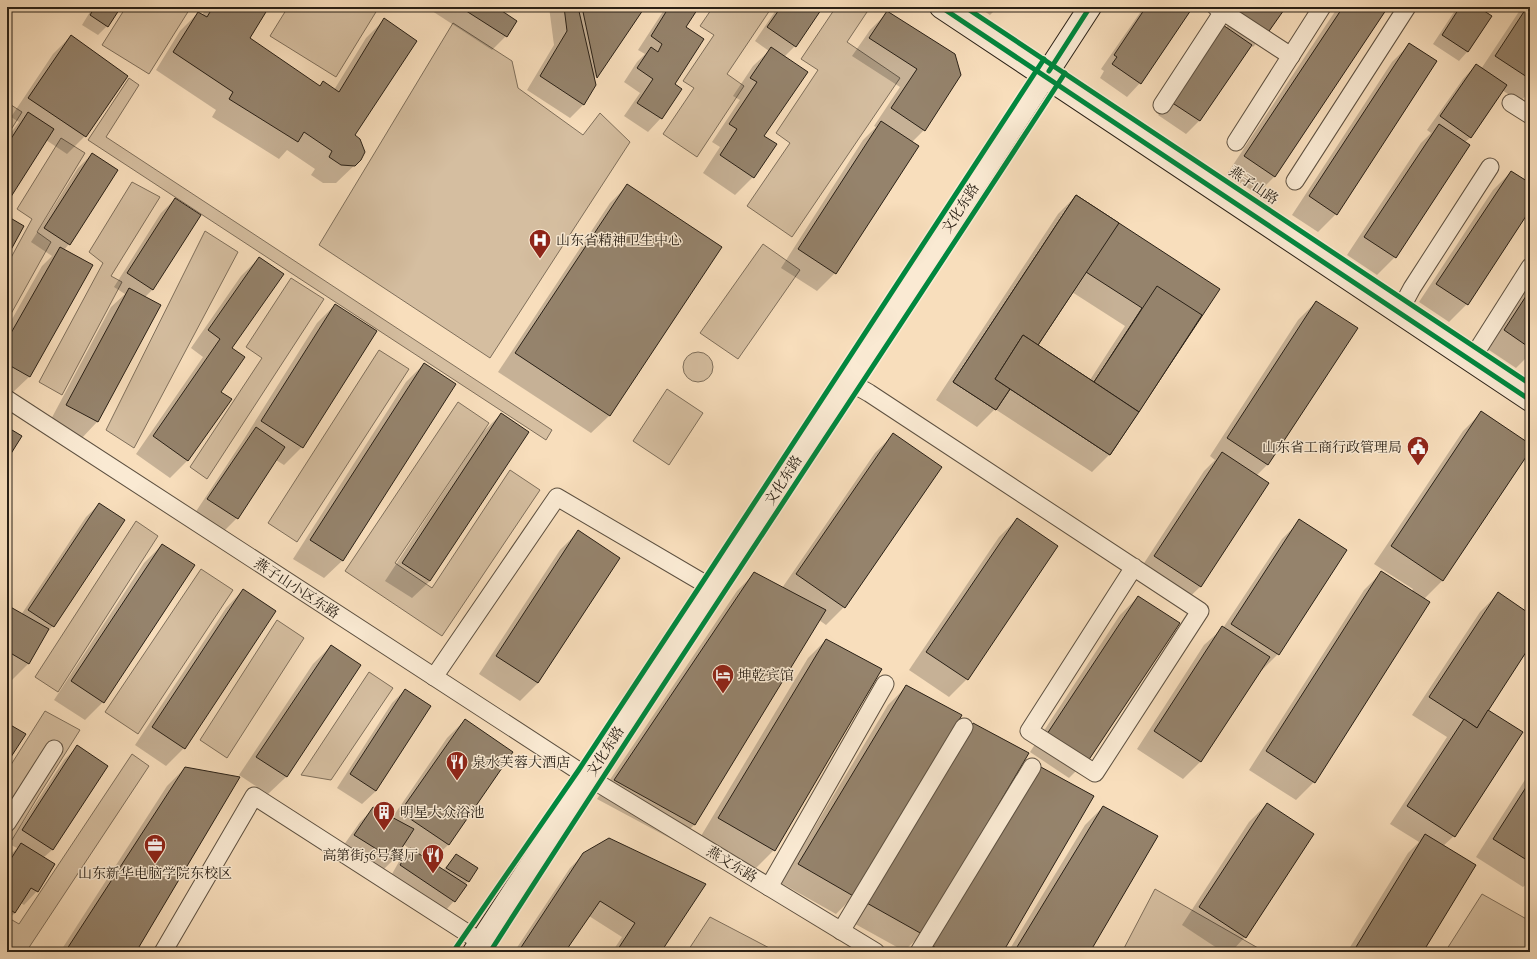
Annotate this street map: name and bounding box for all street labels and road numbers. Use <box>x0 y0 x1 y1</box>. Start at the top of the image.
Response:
street label: 燕子山路 <box>1224 163 1282 211</box>
street label: 文化东路 <box>938 180 985 238</box>
street label: 文化东路 <box>761 452 808 510</box>
street label: 燕子山小区东路 <box>249 555 342 625</box>
street label: 文化东路 <box>583 723 630 781</box>
street label: 燕文东路 <box>702 843 760 889</box>

